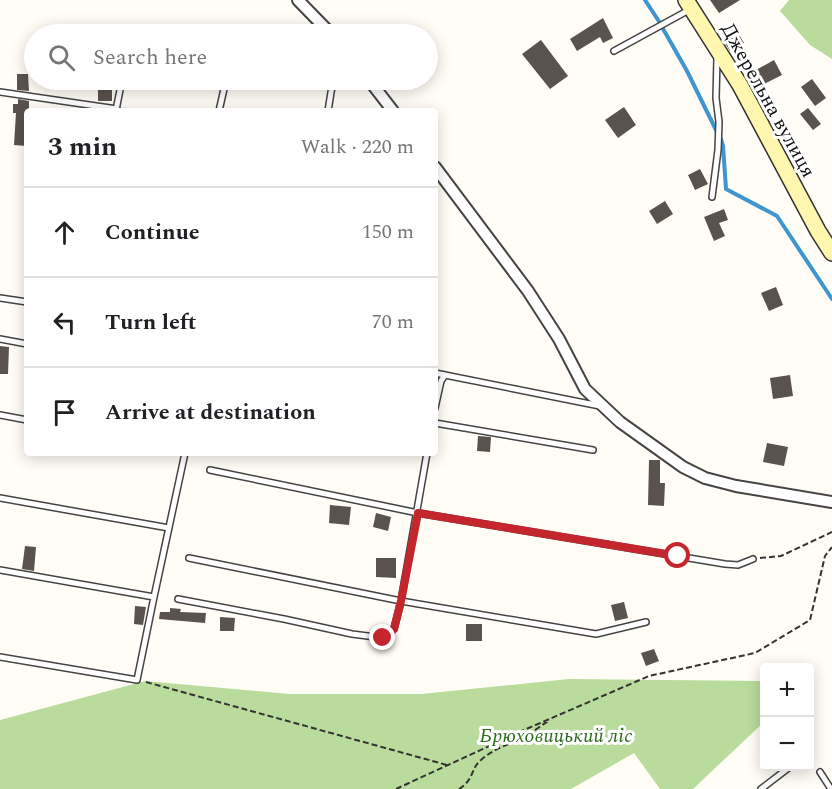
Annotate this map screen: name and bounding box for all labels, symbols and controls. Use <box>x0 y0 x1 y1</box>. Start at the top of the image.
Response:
street label: Джерельна вулиця <box>713 18 823 183</box>
search box <box>24 24 438 90</box>
icon: search <box>45 41 78 74</box>
text: Search here <box>93 41 207 74</box>
text: 3 min <box>48 127 117 167</box>
text: Walk · 220 m <box>301 132 414 162</box>
icon: ahead <box>48 216 81 249</box>
text: Continue <box>105 216 200 249</box>
text: 150 m <box>362 217 414 247</box>
icon: left <box>48 306 81 339</box>
text: Turn left <box>105 306 197 339</box>
text: 70 m <box>372 307 414 337</box>
icon: arrive <box>48 396 81 429</box>
text: Arrive at destination <box>105 396 316 429</box>
route start <box>664 542 690 568</box>
route end <box>369 624 395 650</box>
map controls <box>760 663 814 771</box>
button: + <box>760 663 814 717</box>
button: − <box>760 717 814 771</box>
park label: Брюховицький ліс <box>480 721 633 751</box>

